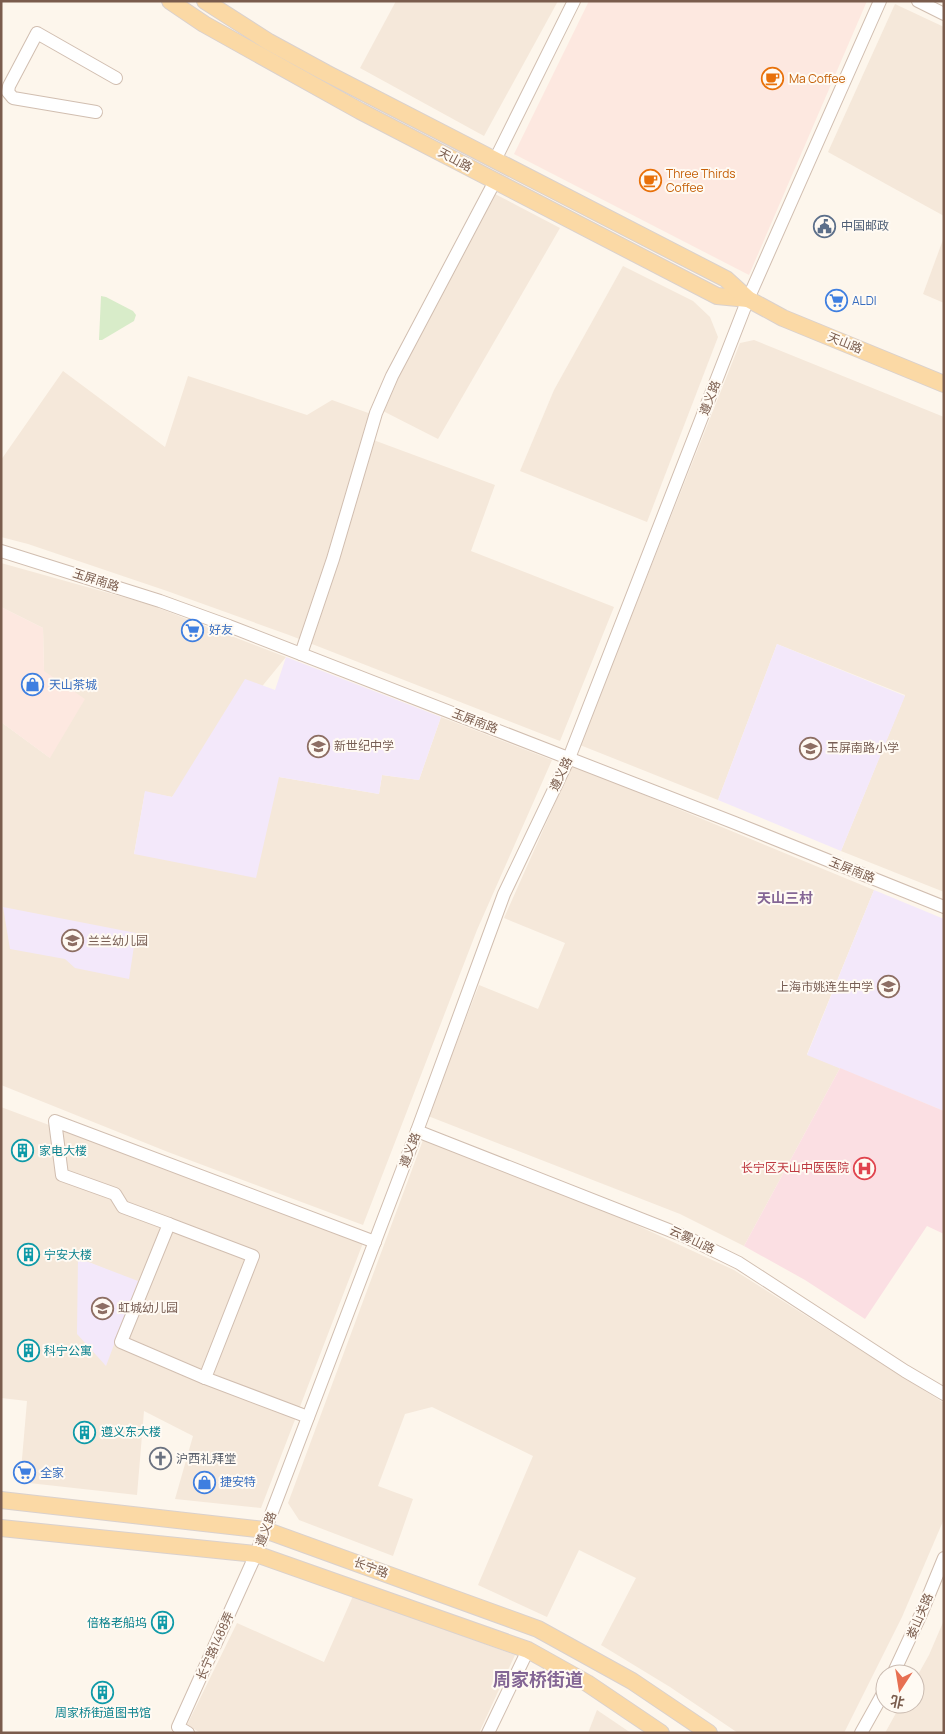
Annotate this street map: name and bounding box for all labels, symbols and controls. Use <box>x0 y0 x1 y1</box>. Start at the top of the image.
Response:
cafe icon: Ma Coffee <box>761 67 785 91</box>
place label: Ma Coffee <box>789 70 846 87</box>
street label: 天山路 <box>435 144 475 176</box>
place label: Three Thirds Coffee <box>666 165 736 196</box>
cafe icon: Three Thirds Coffee <box>638 169 662 193</box>
public building icon: 中国邮政 <box>813 214 837 238</box>
place label: 中国邮政 <box>841 217 889 234</box>
supermarket icon: ALDI <box>824 289 848 313</box>
place label: ALDI <box>852 292 877 309</box>
street label: 天山路 <box>825 328 865 357</box>
street label: 遵义路 <box>695 378 724 418</box>
street label: 玉屏南路 <box>71 564 122 595</box>
supermarket icon: 好友 <box>181 618 205 642</box>
place label: 好友 <box>209 621 233 638</box>
shop icon: 天山茶城 <box>21 673 45 697</box>
place label: 天山茶城 <box>49 676 97 693</box>
street label: 玉屏南路 <box>450 704 501 737</box>
school or university icon: 新世纪中学 <box>306 734 330 758</box>
school or university icon: 玉屏南路小学 <box>799 736 823 760</box>
place label: 新世纪中学 <box>334 737 394 754</box>
place label: 玉屏南路小学 <box>827 739 899 756</box>
street label: 遵义路 <box>545 754 576 794</box>
street label: 玉屏南路 <box>827 853 878 886</box>
district label: 天山三村 <box>757 888 813 907</box>
school or university icon: 兰兰幼儿园 <box>60 929 84 953</box>
place label: 兰兰幼儿园 <box>88 932 148 949</box>
school or university icon: 上海市姚连生中学 <box>877 975 901 999</box>
place label: 上海市姚连生中学 <box>777 978 873 995</box>
street label: 遵义路 <box>395 1130 424 1170</box>
building icon: 家电大楼 <box>11 1139 35 1163</box>
place label: 家电大楼 <box>39 1142 87 1159</box>
hospital icon: 长宁区天山中医医院 <box>853 1156 877 1180</box>
place label: 长宁区天山中医医院 <box>741 1159 849 1176</box>
street label: 云雾山路 <box>667 1222 718 1257</box>
building icon: 宁安大楼 <box>16 1243 40 1267</box>
place label: 宁安大楼 <box>44 1246 92 1263</box>
school or university icon: 虹城幼儿园 <box>90 1296 114 1320</box>
place label: 虹城幼儿园 <box>118 1299 178 1316</box>
building icon: 科宁公寓 <box>16 1339 40 1363</box>
place label: 科宁公寓 <box>44 1342 92 1359</box>
building icon: 遵义东大楼 <box>73 1420 97 1444</box>
place label: 遵义东大楼 <box>101 1423 161 1440</box>
church icon: 沪西礼拜堂 <box>148 1447 172 1471</box>
place label: 沪西礼拜堂 <box>176 1450 236 1467</box>
supermarket icon: 全家 <box>12 1461 36 1485</box>
place label: 全家 <box>40 1464 64 1481</box>
shop icon: 捷安特 <box>192 1470 216 1494</box>
place label: 捷安特 <box>220 1473 256 1490</box>
street label: 遵义路 <box>251 1509 280 1549</box>
street label: 长宁路 <box>351 1553 391 1582</box>
street label: 娄山关路 <box>902 1590 937 1641</box>
street label: 长宁路1488弄 <box>192 1609 237 1683</box>
building icon: 倍格老船坞 <box>151 1611 175 1635</box>
place label: 倍格老船坞 <box>87 1614 147 1631</box>
north arrow <box>875 1664 925 1714</box>
district label: 周家桥街道 <box>493 1667 583 1691</box>
building icon: 周家桥街道图书馆 <box>91 1680 115 1704</box>
text: 北 <box>888 1691 906 1713</box>
place label: 周家桥街道图书馆 <box>55 1704 151 1721</box>

